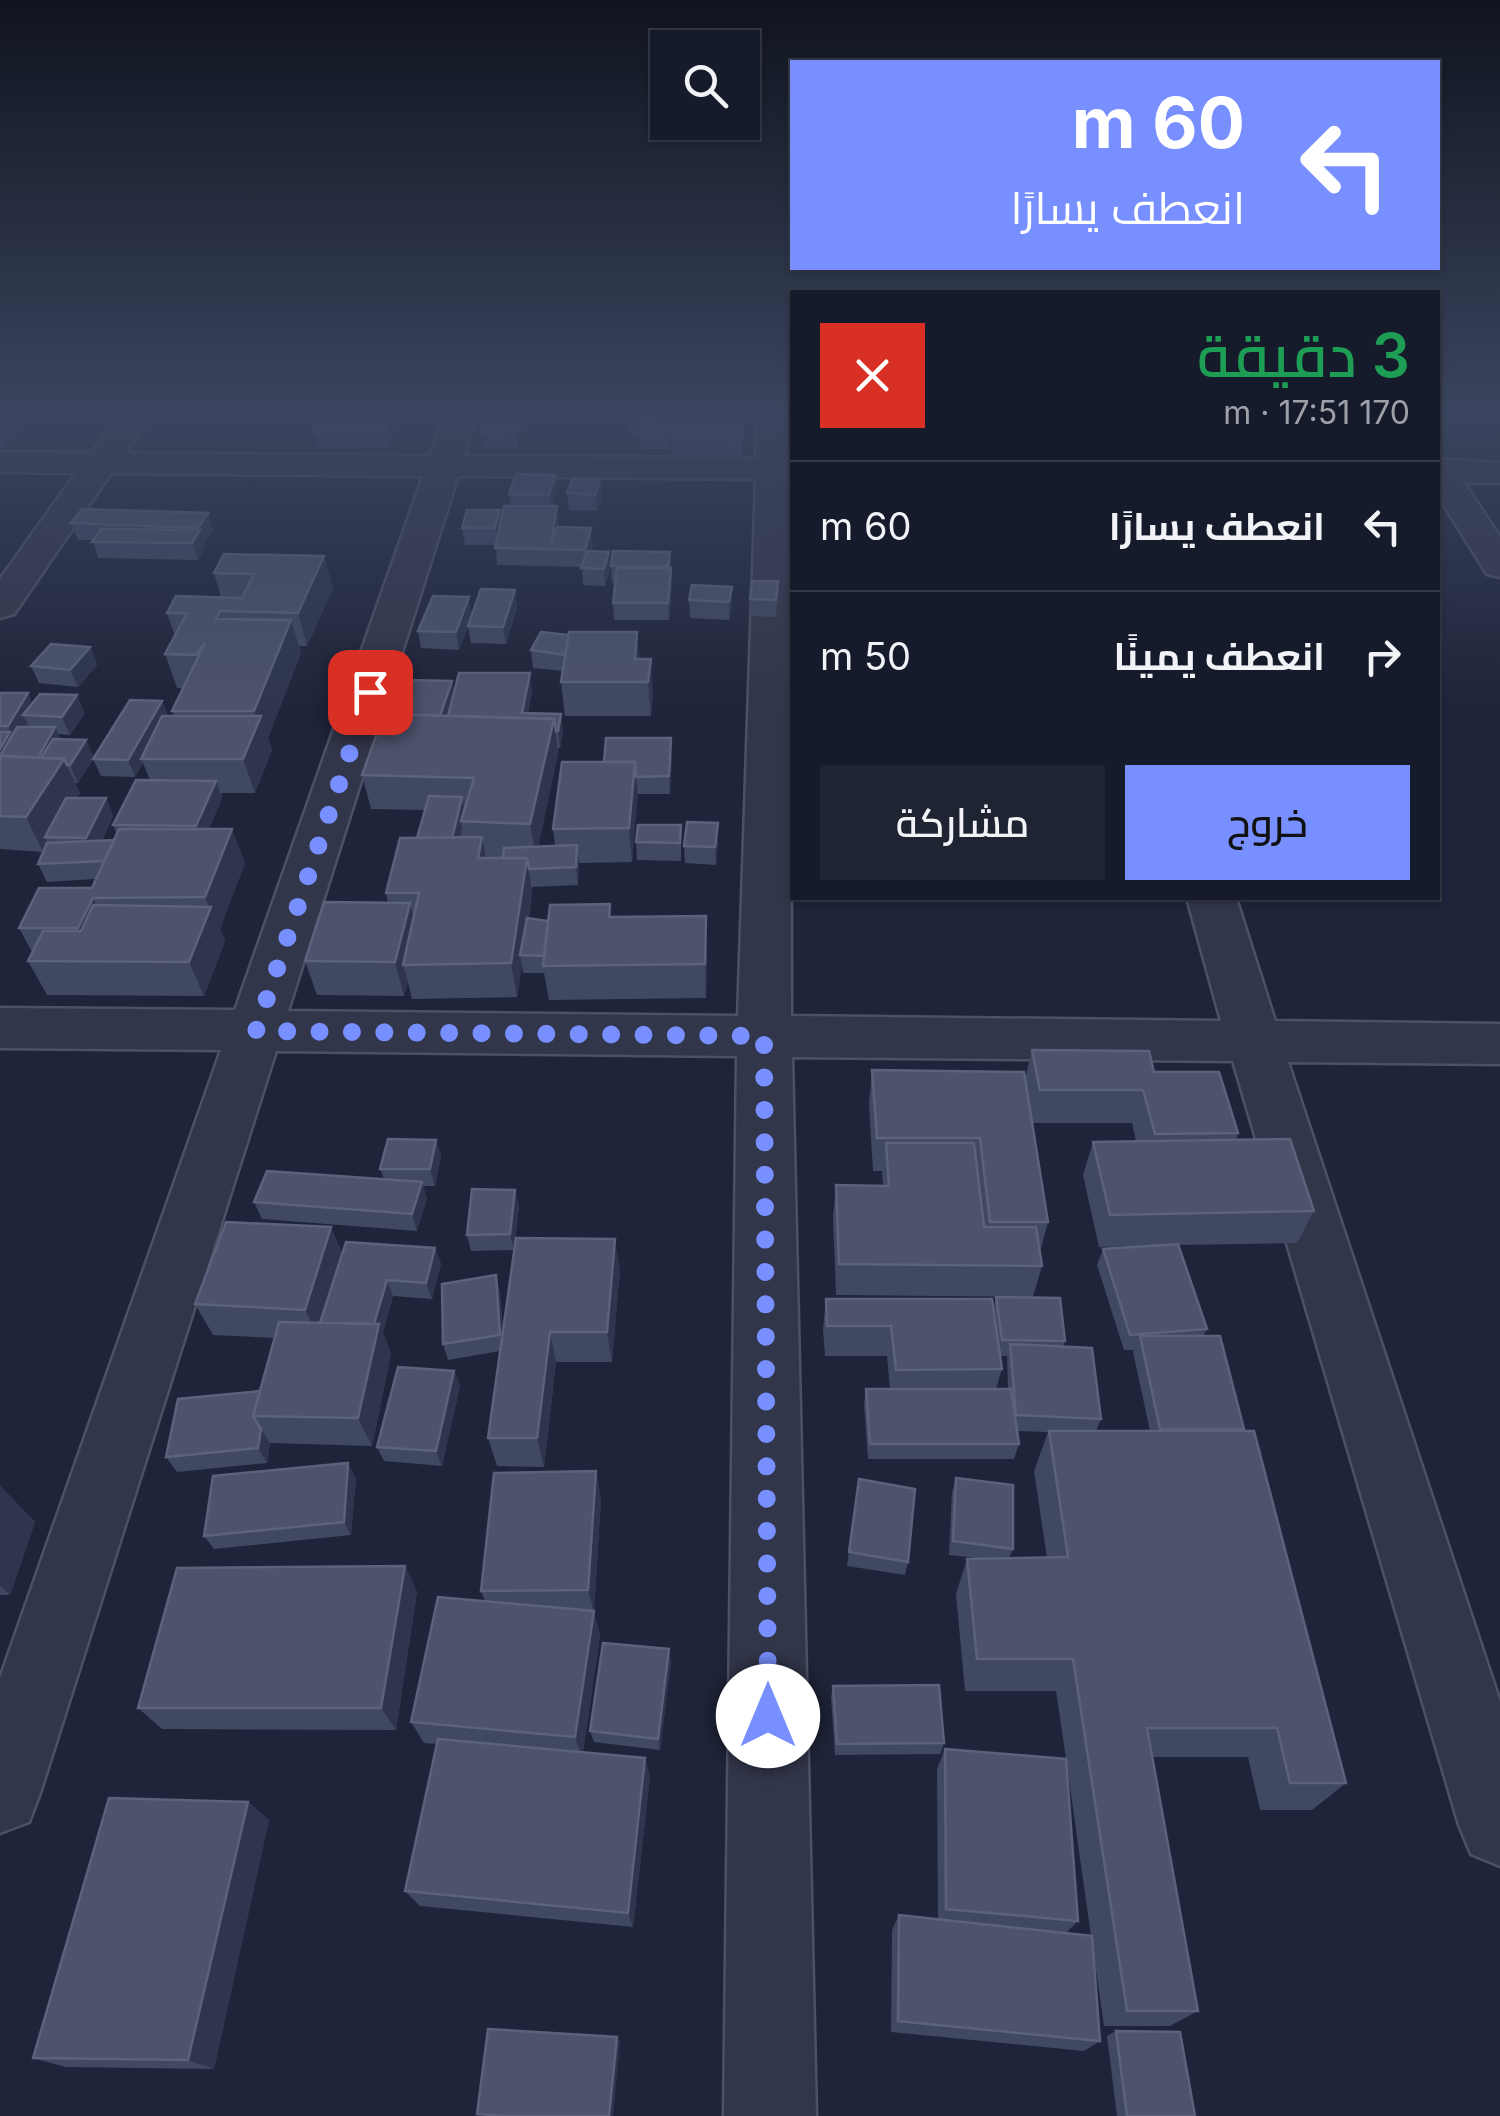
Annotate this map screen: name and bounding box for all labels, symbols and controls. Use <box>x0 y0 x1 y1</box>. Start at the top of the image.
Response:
map controls <box>650 30 760 140</box>
button: search <box>650 30 760 140</box>
text: 60 m <box>1072 80 1245 165</box>
icon: left <box>1280 100 1410 230</box>
text: انعطف يسارًا <box>1010 180 1245 235</box>
text: 3 دقيقة <box>1197 319 1410 391</box>
button: close <box>820 323 925 428</box>
text: 170 m · 17:51 <box>1223 393 1410 432</box>
icon: left <box>1355 499 1410 554</box>
text: 60 m <box>820 503 912 549</box>
text: انعطف يسارًا <box>1109 503 1325 549</box>
icon: right <box>1355 629 1410 684</box>
text: 50 m <box>820 633 911 679</box>
text: انعطف يمينًا <box>1113 633 1325 679</box>
pin <box>328 650 413 735</box>
icon: arrive <box>343 665 398 720</box>
button: مشاركة <box>820 765 1105 880</box>
button: خروج <box>1125 765 1410 880</box>
position arrow <box>716 1664 820 1768</box>

